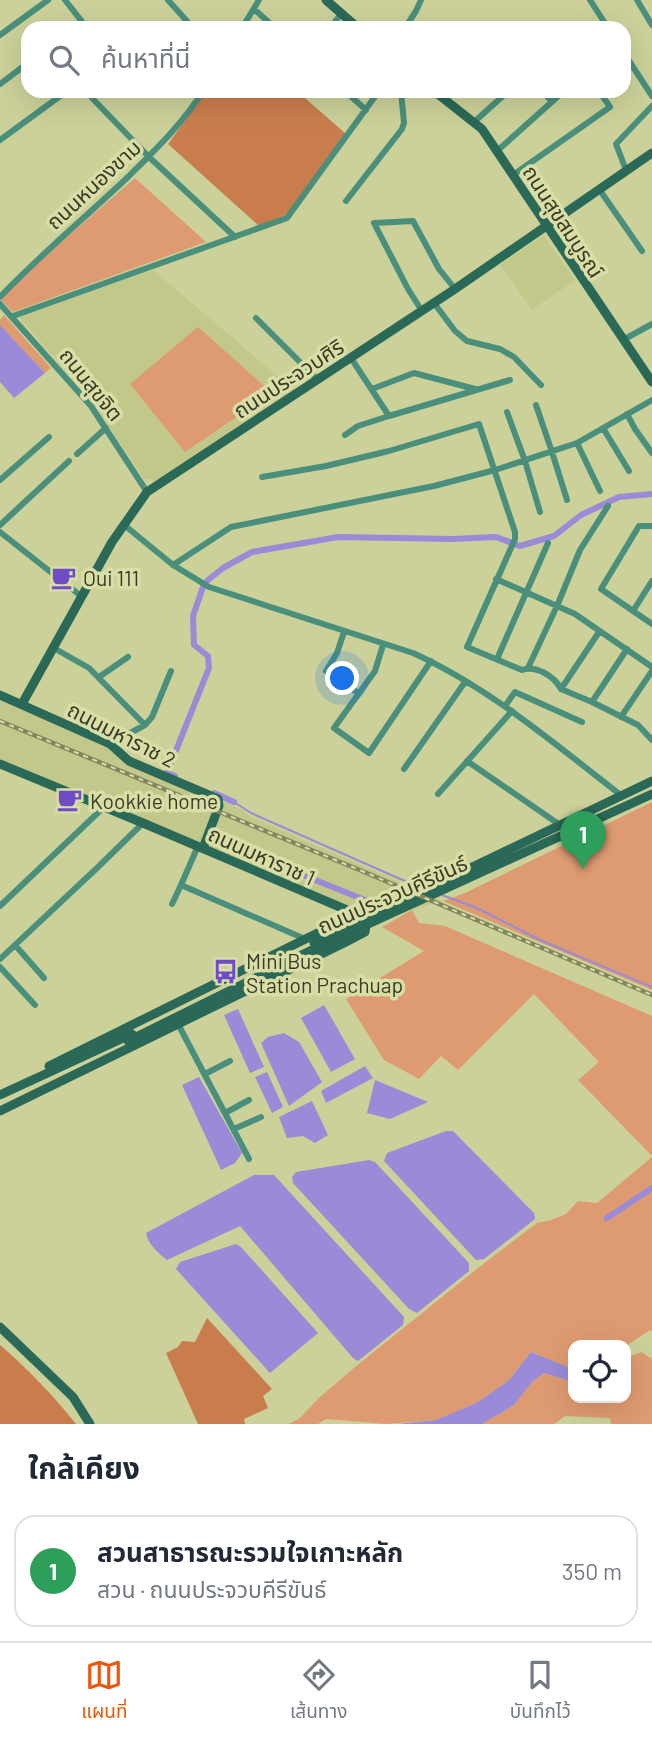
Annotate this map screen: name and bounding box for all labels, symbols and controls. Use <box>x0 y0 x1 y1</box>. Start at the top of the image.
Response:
search box <box>21 21 631 98</box>
icon: search <box>45 41 83 79</box>
text: ค้นหาที่นี่ <box>101 42 191 73</box>
street label: ถนนหนองขาม <box>41 134 145 234</box>
street label: ถนนสุขสมบูรณ์ <box>517 160 610 283</box>
street label: ถนนประจวบศิริ <box>228 333 348 423</box>
street label: ถนนสุขจิต <box>54 343 129 427</box>
cafe icon: Oui 111 <box>49 563 77 591</box>
place label: Oui 111 <box>83 565 139 590</box>
your location <box>325 661 359 695</box>
street label: ถนนมหาราช 2 <box>64 696 180 772</box>
cafe icon: Kookkie home <box>56 786 84 814</box>
place label: Kookkie home <box>90 788 218 813</box>
pin: 1 <box>560 811 606 869</box>
street label: ถนนมหาราช 1 <box>205 820 319 890</box>
street label: ถนนประจวบคีรีขันธ์ <box>313 850 471 938</box>
place label: Mini Bus Station Prachuap <box>246 948 403 997</box>
bus stop icon: Mini Bus Station Prachuap <box>212 958 240 986</box>
map controls <box>568 1340 631 1403</box>
button: locate <box>568 1340 631 1403</box>
text: ใกล้เคียง <box>28 1449 140 1485</box>
text: สวนสาธารณะรวมใจเกาะหลัก <box>97 1536 403 1567</box>
text: 1 <box>49 1557 57 1585</box>
text: 350 m <box>562 1557 622 1585</box>
text: สวน · ถนนประจวบคีรีขันธ์ <box>97 1575 327 1603</box>
tab: แผนที่ <box>81 1656 128 1727</box>
tab: เส้นทาง <box>290 1656 347 1727</box>
tab: บันทึกไว้ <box>510 1656 571 1727</box>

